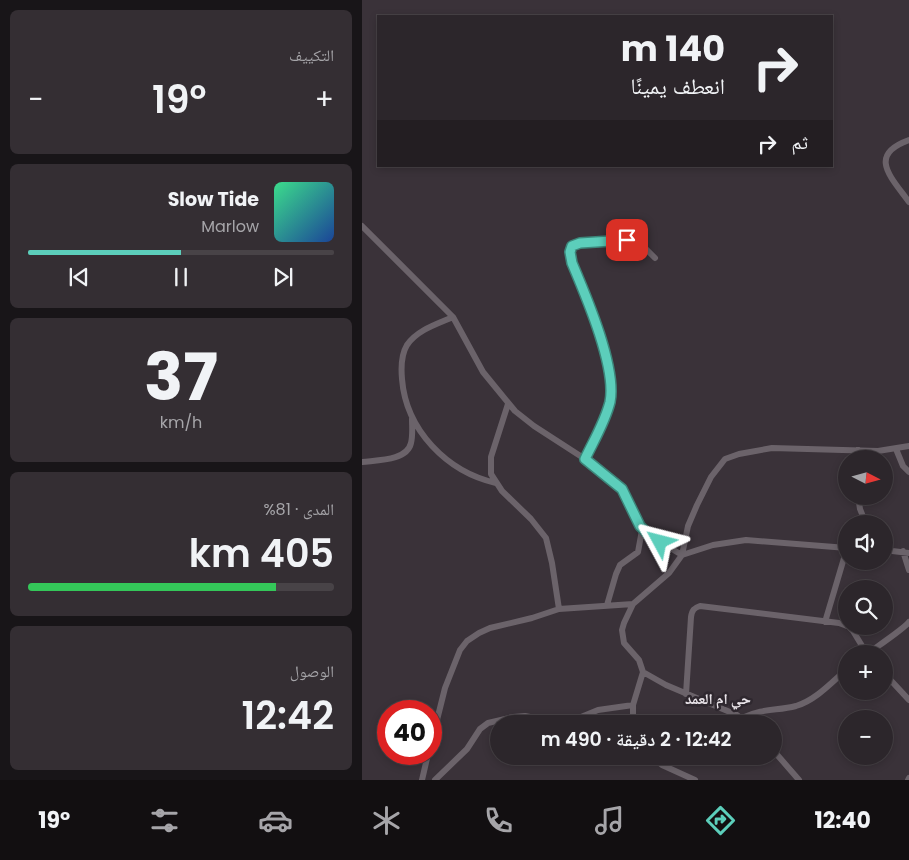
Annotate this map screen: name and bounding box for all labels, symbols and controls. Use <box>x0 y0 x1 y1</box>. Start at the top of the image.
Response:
text: 140 m <box>621 24 725 73</box>
icon: right <box>743 35 808 100</box>
text: التكييف <box>289 44 334 67</box>
text: انعطف يمينًا <box>630 71 725 102</box>
text: 19° <box>152 73 206 126</box>
text: − <box>28 80 43 119</box>
text: + <box>315 80 334 119</box>
text: ثم <box>791 129 808 156</box>
icon: right <box>753 130 781 158</box>
text: Slow Tide <box>168 186 259 213</box>
text: Marlow <box>201 215 259 238</box>
pin <box>606 219 648 261</box>
icon: arrive <box>613 226 641 254</box>
icon: previous <box>65 263 93 291</box>
icon: pause <box>167 263 195 291</box>
icon: next <box>269 263 297 291</box>
text: 37 <box>144 332 218 423</box>
text: km/h <box>160 411 202 434</box>
north arrow <box>838 450 893 505</box>
map controls <box>838 450 893 765</box>
text: المدى · 81% <box>263 498 334 521</box>
position arrow <box>633 515 685 567</box>
button: sound <box>838 515 893 570</box>
text: 405 km <box>189 527 334 580</box>
button: search <box>838 580 893 635</box>
button: + <box>838 645 893 700</box>
text: الوصول <box>290 660 334 683</box>
district label: حي ام العمد <box>685 688 751 710</box>
text: 12:42 <box>242 689 334 742</box>
speed limit sign: 40 <box>377 700 442 765</box>
button: − <box>838 710 893 765</box>
text: 12:42 · 2 دقيقة · 490 m <box>541 726 731 753</box>
icon: filters <box>147 803 182 838</box>
icon: car <box>258 803 293 838</box>
icon: climate <box>369 803 404 838</box>
icon: phone <box>481 803 516 838</box>
icon: music <box>592 803 627 838</box>
icon: directions <box>703 803 738 838</box>
text: 19° <box>38 805 70 836</box>
text: 12:40 <box>815 805 871 836</box>

